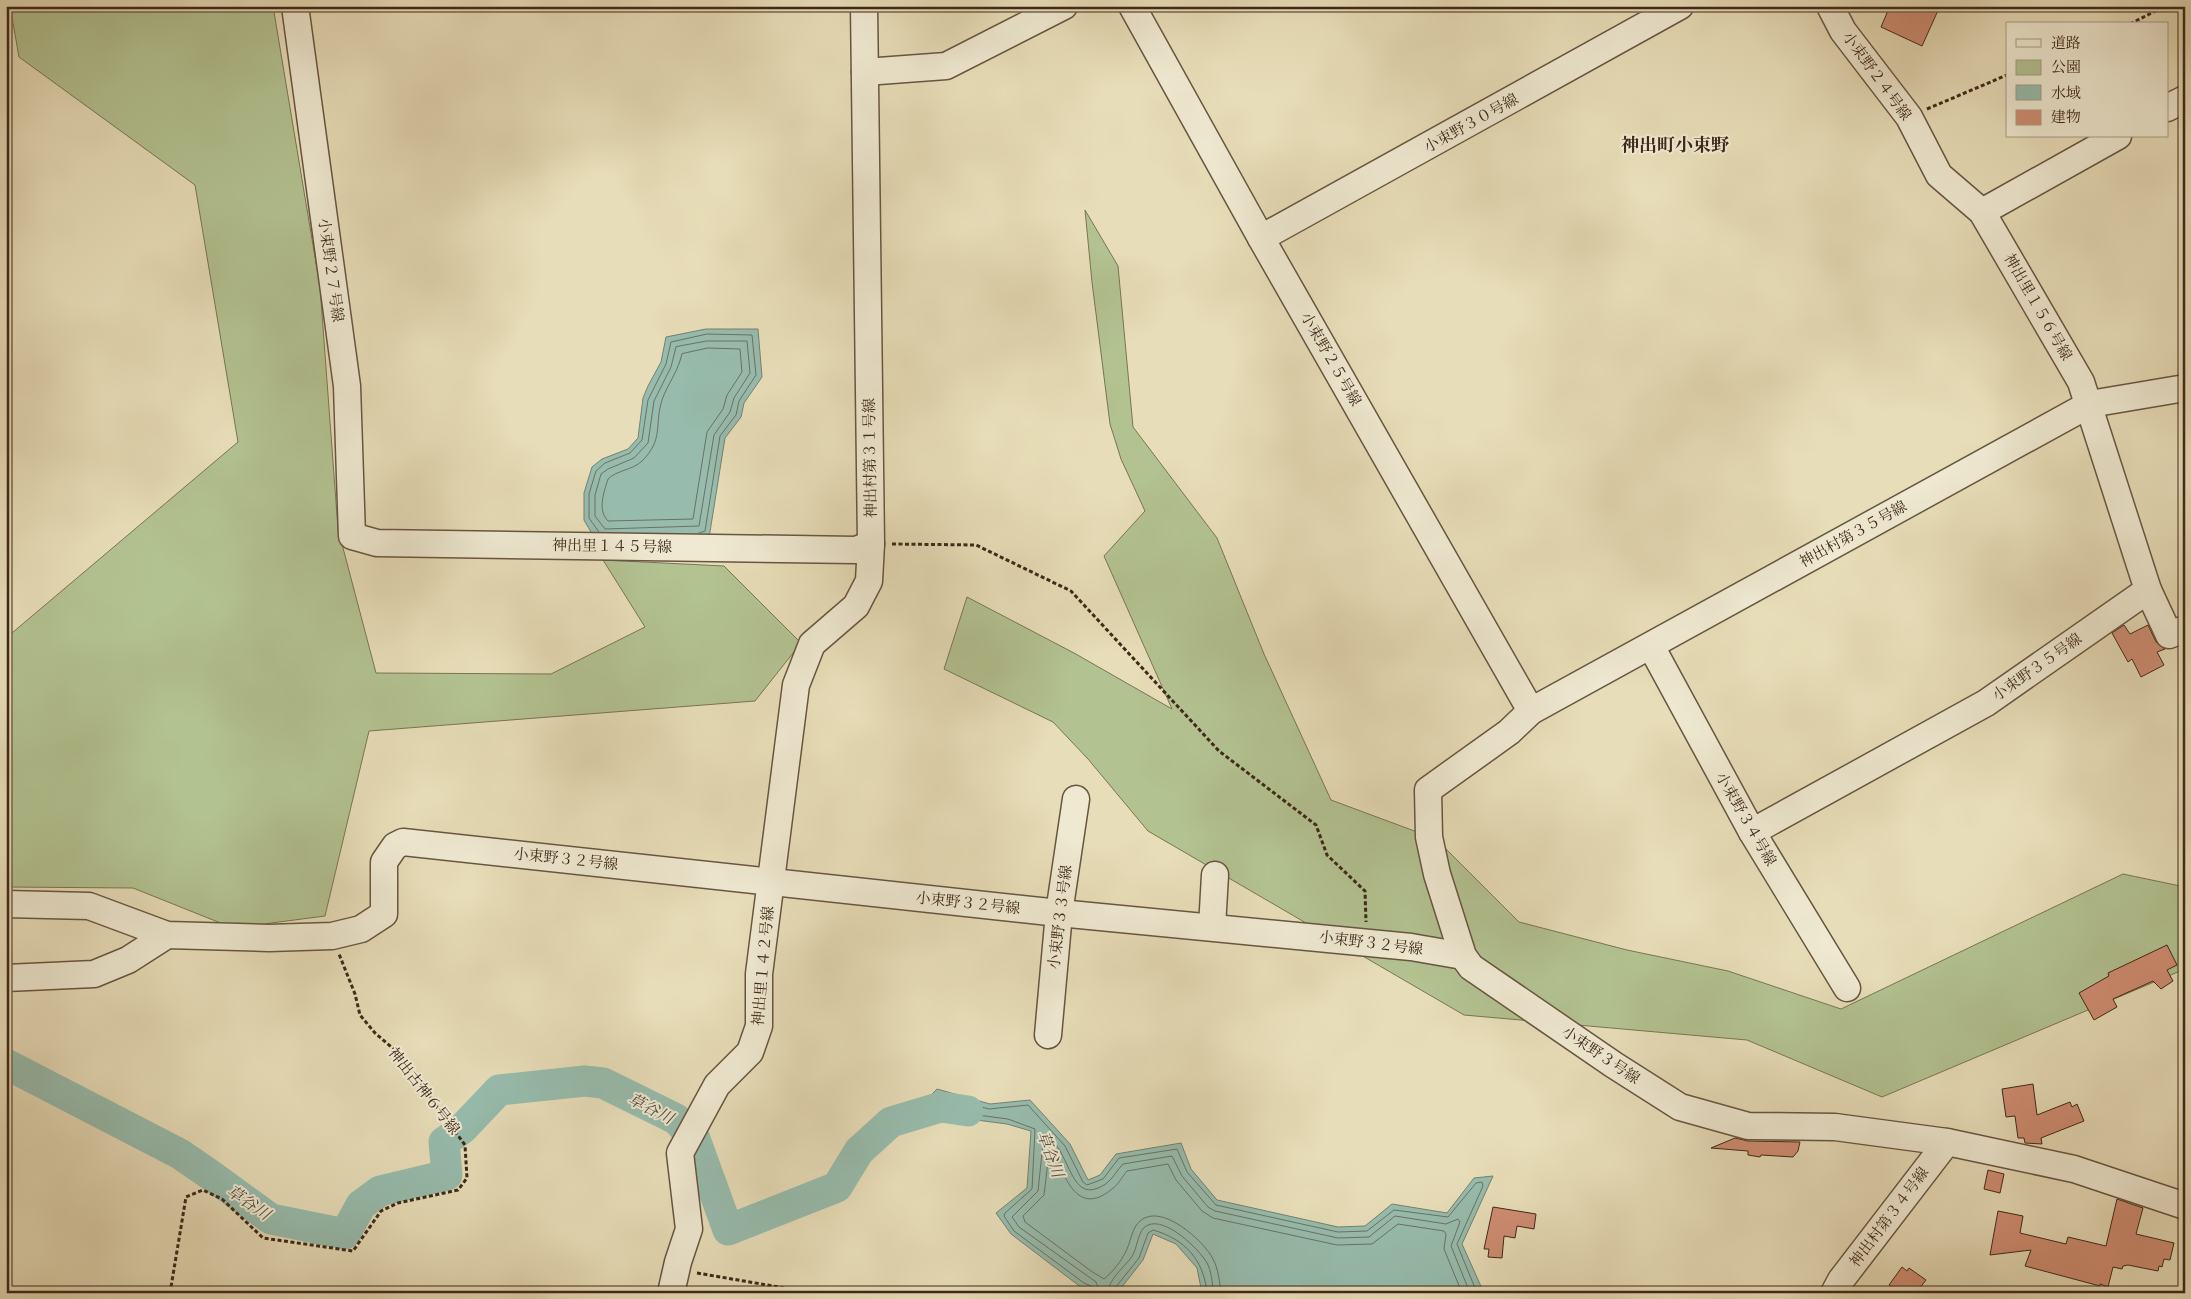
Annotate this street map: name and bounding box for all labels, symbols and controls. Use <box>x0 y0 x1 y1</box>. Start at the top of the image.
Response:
legend <box>2006 22 2168 138</box>
street label: 小束野２４号線 <box>1838 28 1916 124</box>
text: 道路 <box>2051 33 2081 53</box>
text: 公園 <box>2051 57 2081 77</box>
text: 水域 <box>2051 83 2081 103</box>
street label: 小束野３０号線 <box>1420 89 1522 157</box>
text: 建物 <box>2051 107 2081 127</box>
district label: 神出町小束野 <box>1621 133 1730 157</box>
street label: 小束野２７号線 <box>314 217 348 323</box>
street label: 神出里１５６号線 <box>1999 250 2077 364</box>
street label: 小束野２５号線 <box>1296 309 1366 409</box>
street label: 神出村第３１号線 <box>859 398 881 518</box>
street label: 神出村第３５号線 <box>1796 496 1910 572</box>
street label: 神出里１４５号線 <box>552 535 672 557</box>
street label: 小束野３５号線 <box>1988 629 2086 705</box>
street label: 小束野３４号線 <box>1711 769 1781 869</box>
street label: 小束野３２号線 <box>513 844 619 874</box>
street label: 小束野３３号線 <box>1044 864 1076 970</box>
street label: 小束野３２号線 <box>915 888 1021 918</box>
street label: 神出里１４２号線 <box>748 905 778 1027</box>
street label: 小束野３２号線 <box>1318 927 1424 959</box>
street label: 小束野３号線 <box>1558 1022 1644 1088</box>
street label: 神出古神６号線 <box>384 1043 464 1139</box>
water label: 草谷川 <box>624 1088 679 1130</box>
water label: 草谷川 <box>1032 1128 1069 1183</box>
street label: 神出村第３４号線 <box>1845 1163 1933 1271</box>
water label: 草谷川 <box>222 1180 276 1226</box>

